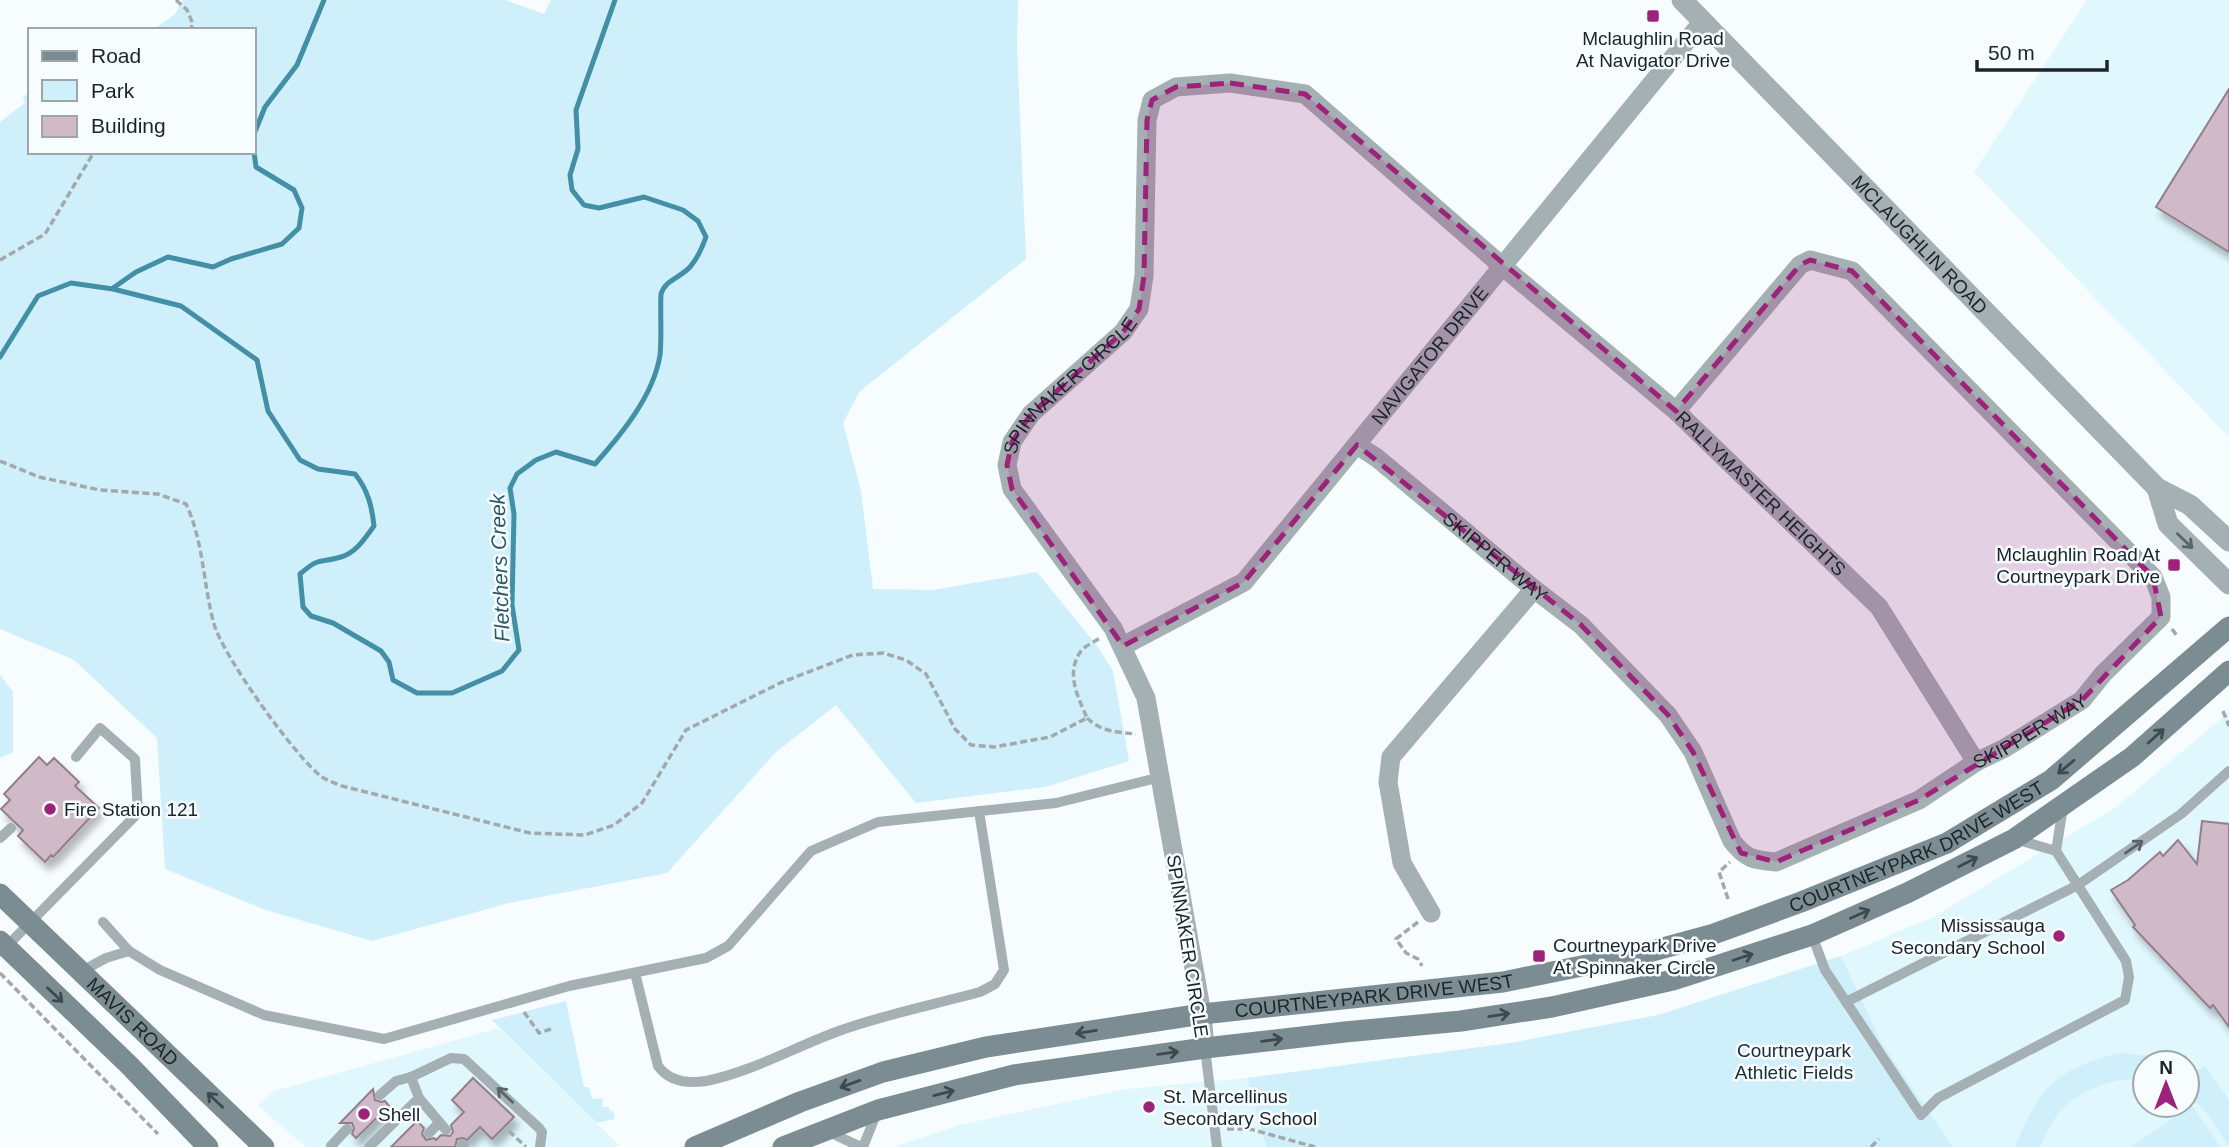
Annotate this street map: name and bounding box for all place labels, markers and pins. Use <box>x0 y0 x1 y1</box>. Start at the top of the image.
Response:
marker: Mclaughlin Road At Navigator Drive <box>1645 8 1661 24</box>
place label: Mclaughlin Road At Navigator Drive <box>1576 28 1730 71</box>
place label: Mclaughlin Road At Courtneypark Drive <box>1996 544 2161 587</box>
marker: Mclaughlin Road At Courtneypark Drive <box>2166 557 2182 573</box>
place label: Fire Station 121 <box>64 799 198 820</box>
marker: Fire Station 121 <box>42 801 58 817</box>
place label: Mississauga Secondary School <box>1891 915 2045 958</box>
marker: Mississauga Secondary School <box>2051 928 2067 944</box>
place label: Courtneypark Drive At Spinnaker Circle <box>1553 935 1717 978</box>
marker: Courtneypark Drive At Spinnaker Circle <box>1531 948 1547 964</box>
place label: St. Marcellinus Secondary School <box>1163 1086 1317 1129</box>
marker: St. Marcellinus Secondary School <box>1141 1099 1157 1115</box>
place label: Shell <box>378 1104 420 1125</box>
marker: Shell <box>356 1106 372 1122</box>

